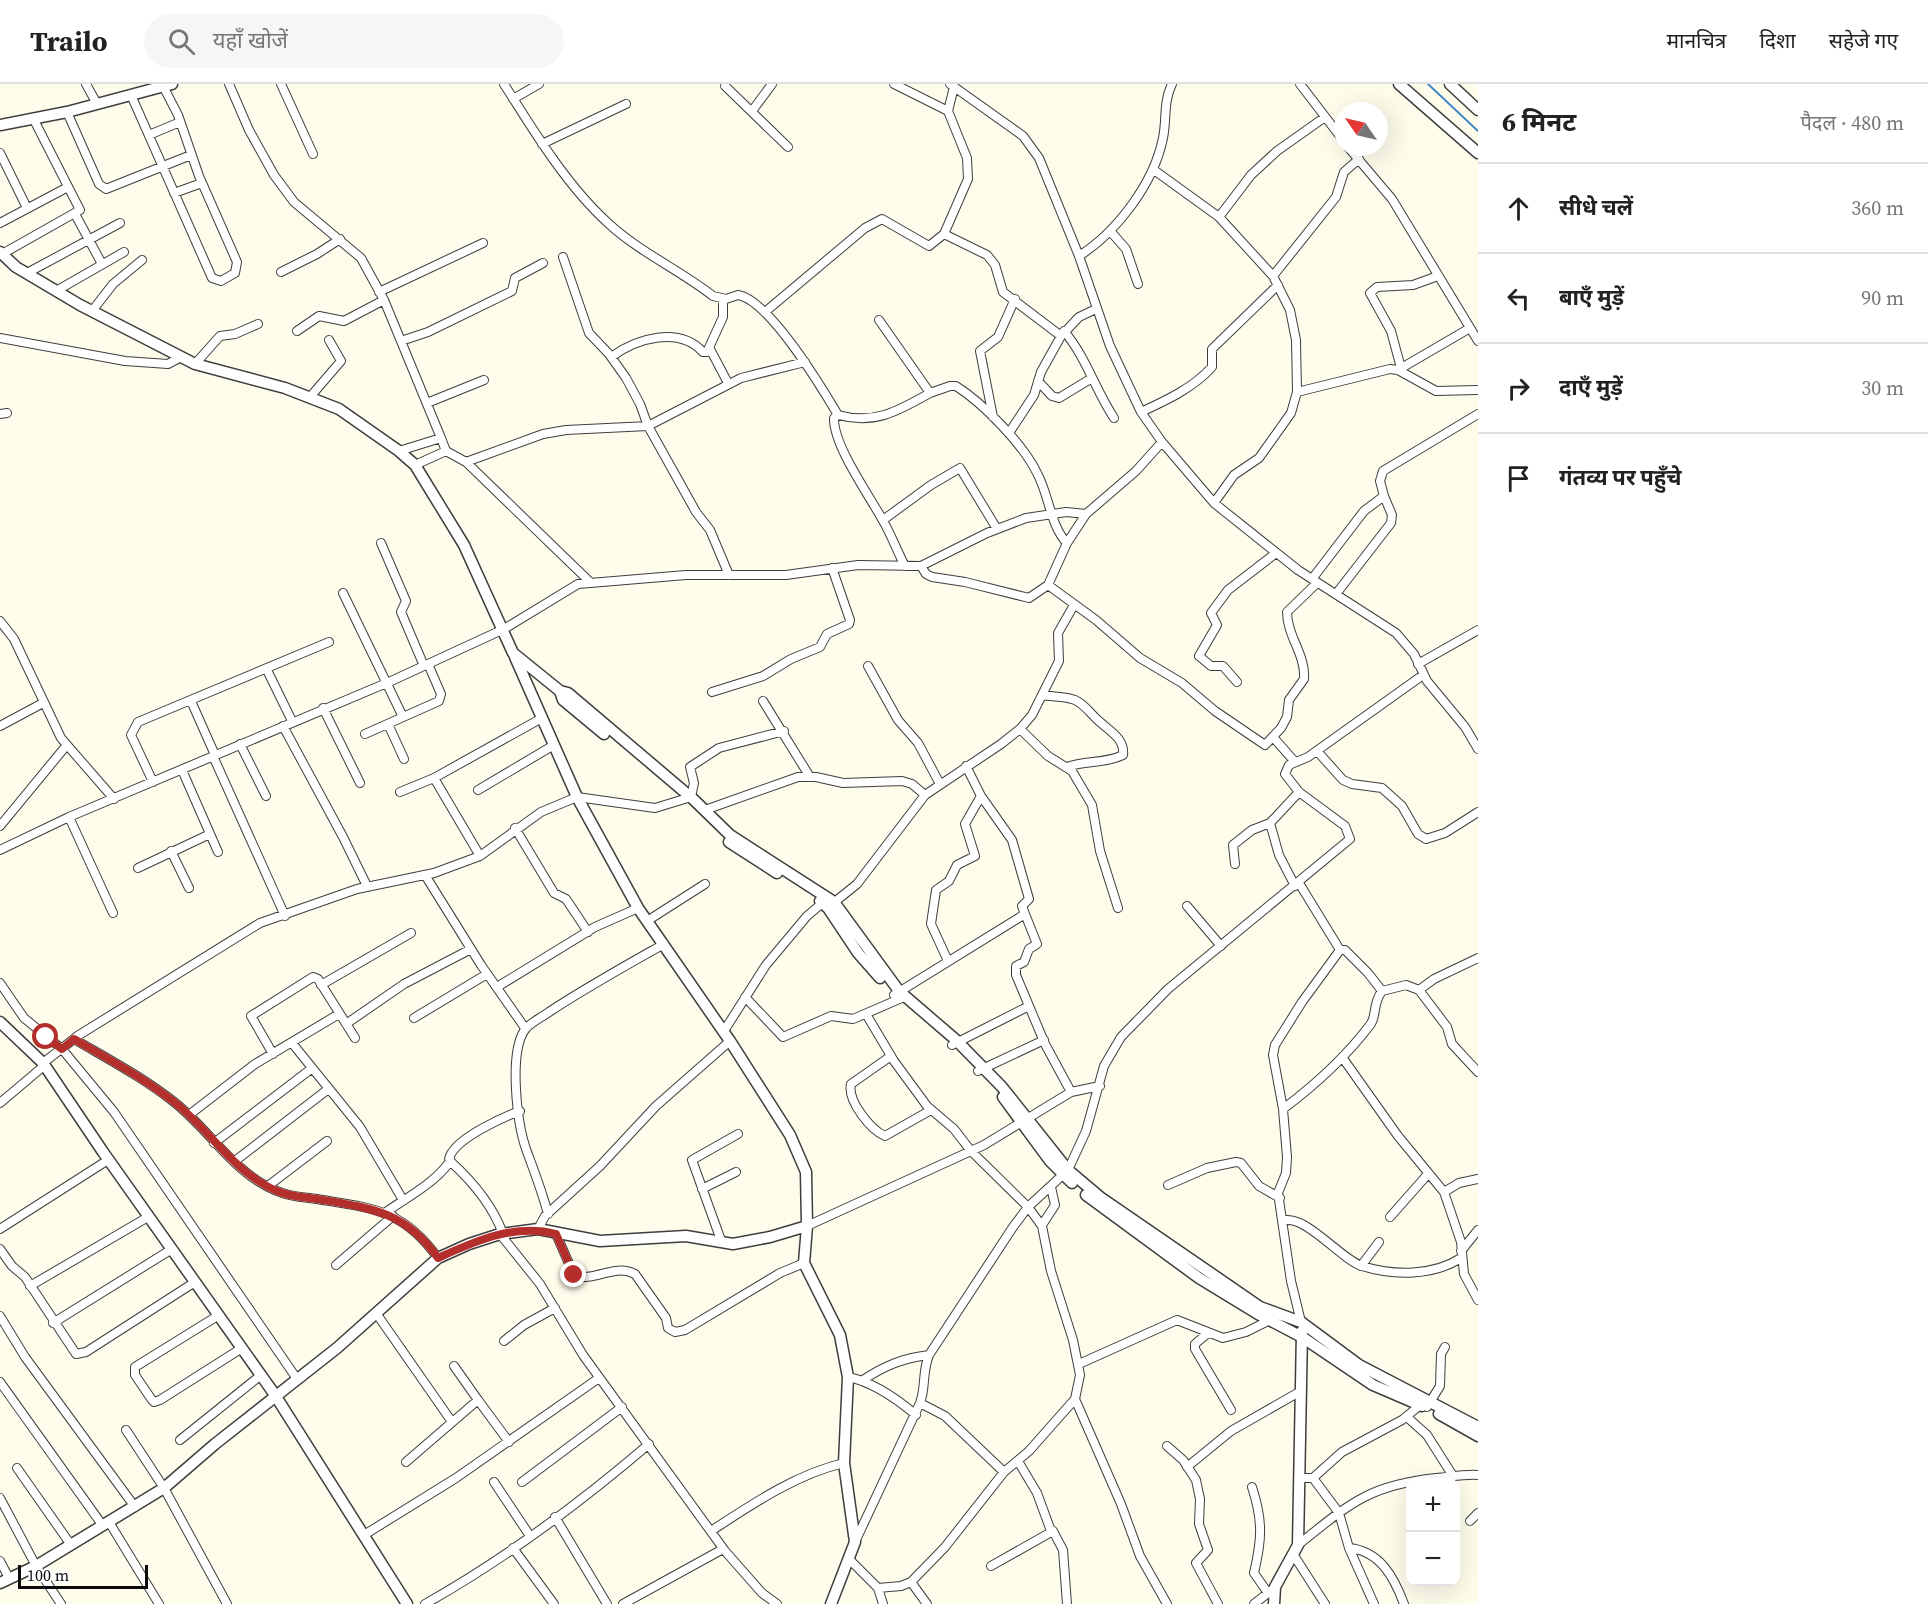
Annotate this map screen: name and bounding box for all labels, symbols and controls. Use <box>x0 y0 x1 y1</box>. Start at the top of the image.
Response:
search box <box>144 14 564 68</box>
text: Trailo <box>30 22 108 60</box>
icon: search <box>165 25 198 58</box>
text: यहाँ खोजें <box>213 25 288 55</box>
text: मानचित्र <box>1666 26 1726 55</box>
text: दिशा <box>1759 26 1796 55</box>
text: सहेजे गए <box>1829 26 1898 55</box>
north arrow <box>1334 102 1388 156</box>
text: 6 मिनट <box>1502 104 1576 140</box>
text: पैदल · 480 m <box>1800 109 1904 137</box>
icon: ahead <box>1502 192 1535 225</box>
text: सीधे चलें <box>1559 192 1633 222</box>
text: 360 m <box>1851 194 1904 222</box>
icon: left <box>1502 282 1535 315</box>
text: बाएँ मुड़ें <box>1559 282 1624 312</box>
text: 90 m <box>1861 284 1904 312</box>
icon: right <box>1502 372 1535 405</box>
text: दाएँ मुड़ें <box>1559 372 1623 402</box>
text: 30 m <box>1861 374 1904 402</box>
icon: arrive <box>1502 462 1535 495</box>
text: गंतव्य पर पहुँचे <box>1559 462 1682 492</box>
route start <box>32 1023 58 1049</box>
route end <box>560 1261 586 1287</box>
map controls <box>1406 1478 1460 1586</box>
button: + <box>1406 1478 1460 1532</box>
button: − <box>1406 1532 1460 1586</box>
scale bar <box>18 1562 148 1590</box>
text: 100 m <box>27 1564 69 1586</box>

